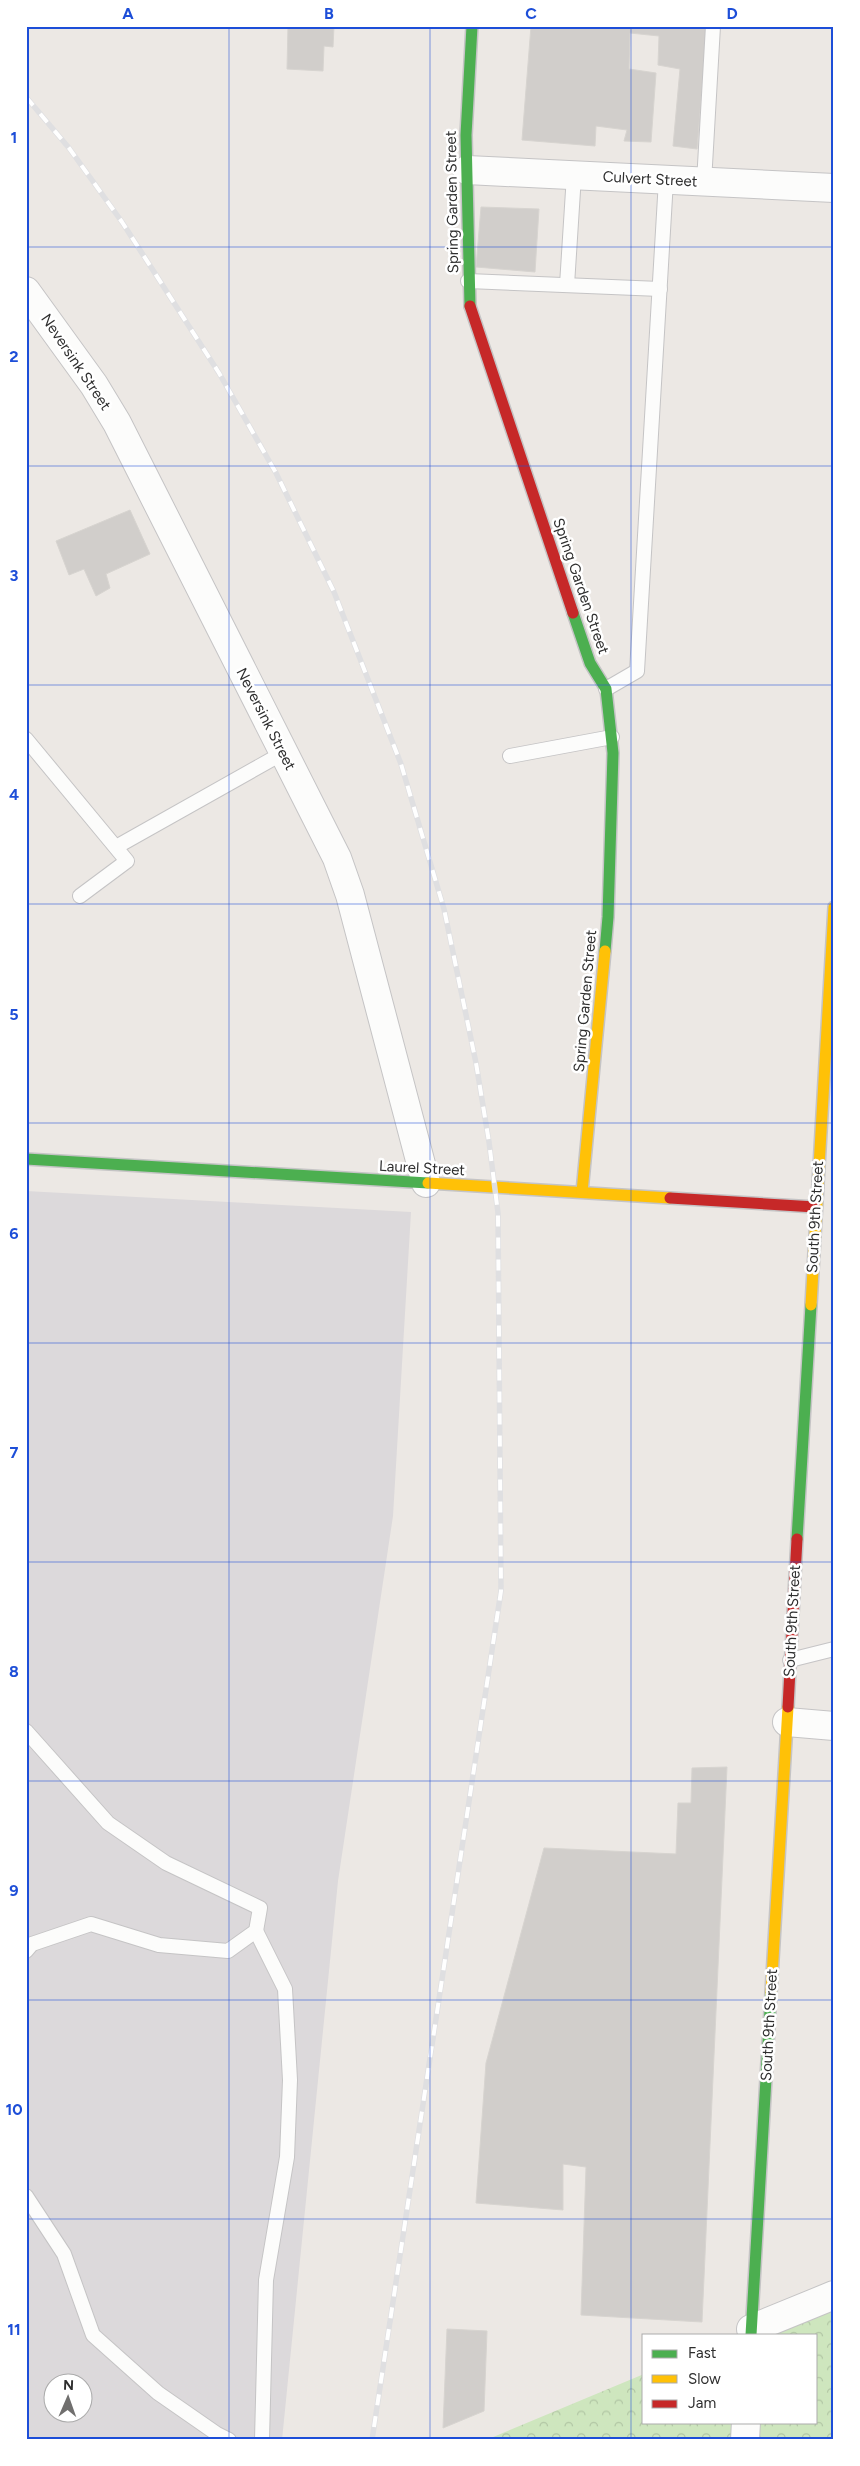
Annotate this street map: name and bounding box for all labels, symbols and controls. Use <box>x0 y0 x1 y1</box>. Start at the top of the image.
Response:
text: A <box>122 4 134 23</box>
text: B <box>324 4 334 23</box>
text: C <box>525 4 537 23</box>
text: D <box>726 4 738 23</box>
text: 1 <box>11 128 17 147</box>
street label: Spring Garden Street <box>442 130 462 273</box>
street label: Culvert Street <box>602 168 698 190</box>
street label: Neversink Street <box>37 310 115 414</box>
text: 2 <box>9 347 19 366</box>
street label: Spring Garden Street <box>549 516 613 657</box>
text: 3 <box>10 566 19 585</box>
street label: Neversink Street <box>232 665 300 773</box>
text: 4 <box>9 785 19 804</box>
street label: Spring Garden Street <box>570 929 600 1073</box>
text: 5 <box>9 1005 19 1024</box>
street label: Laurel Street <box>379 1157 466 1179</box>
street label: South 9th Street <box>803 1160 827 1274</box>
text: 6 <box>9 1224 19 1243</box>
text: 7 <box>10 1443 19 1462</box>
street label: South 9th Street <box>780 1564 804 1678</box>
text: 8 <box>9 1662 19 1681</box>
text: 9 <box>9 1881 19 1900</box>
street label: South 9th Street <box>757 1968 781 2082</box>
text: 10 <box>5 2100 23 2119</box>
text: 11 <box>7 2320 21 2339</box>
legend <box>642 2334 818 2424</box>
text: Fast <box>688 2344 717 2362</box>
text: Slow <box>688 2370 721 2388</box>
north arrow <box>42 2374 92 2424</box>
text: N <box>63 2377 74 2394</box>
text: Jam <box>688 2394 716 2412</box>

